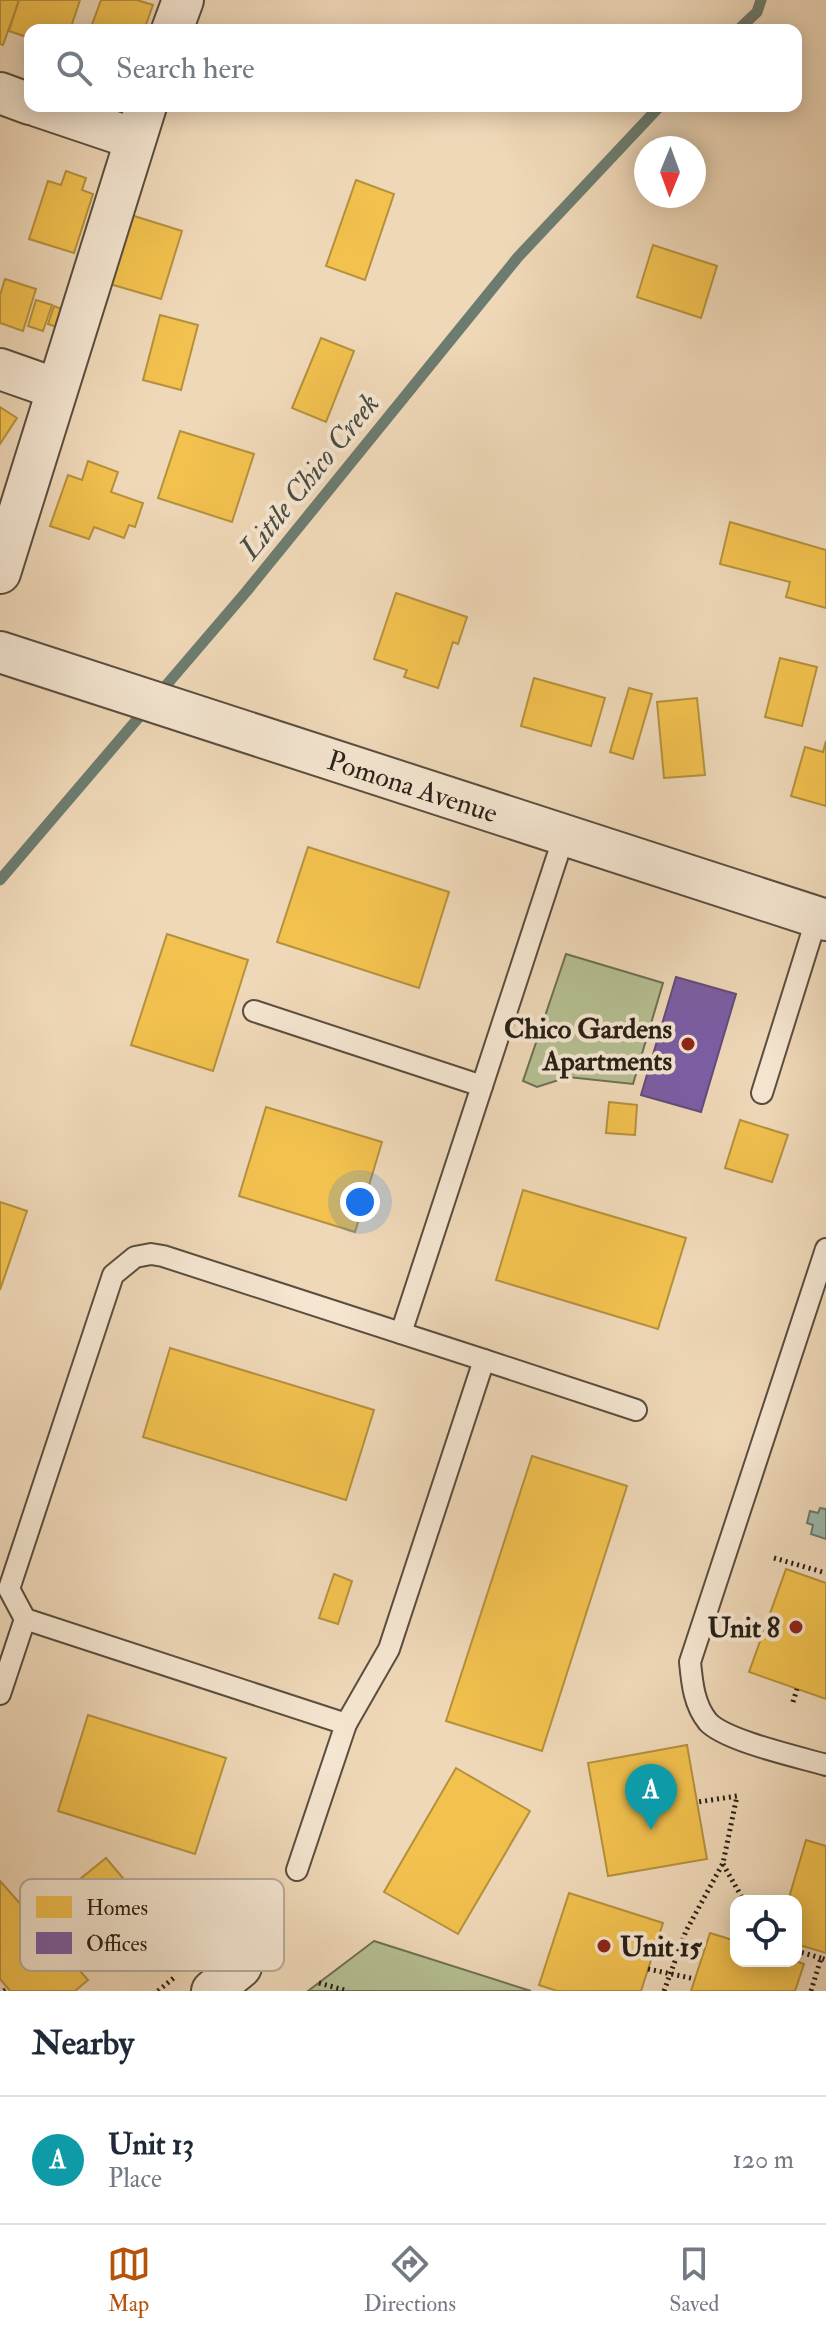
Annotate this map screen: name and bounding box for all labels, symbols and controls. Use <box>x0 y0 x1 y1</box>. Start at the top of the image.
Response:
search box <box>24 24 802 112</box>
icon: search <box>52 46 96 90</box>
text: Search here <box>116 50 255 87</box>
north arrow <box>634 136 706 208</box>
water label: Little Chico Creek <box>231 386 387 567</box>
street label: Pomona Avenue <box>323 743 502 831</box>
place label: Chico Gardens Apartments <box>504 1012 672 1079</box>
marker: Chico Gardens Apartments <box>679 1035 697 1053</box>
your location <box>340 1182 380 1222</box>
place label: Unit 8 <box>707 1611 780 1646</box>
marker: Unit 8 <box>787 1618 805 1636</box>
pin: A <box>625 1764 677 1830</box>
legend <box>20 1879 284 1971</box>
text: Homes <box>86 1894 148 1922</box>
map controls <box>730 1895 802 1967</box>
button: locate <box>730 1895 802 1967</box>
text: Offices <box>86 1930 147 1958</box>
place label: Unit 15 <box>620 1930 702 1965</box>
marker: Unit 15 <box>595 1937 613 1955</box>
text: Nearby <box>32 2022 134 2065</box>
text: Unit 13 <box>108 2126 194 2163</box>
text: A <box>50 2144 66 2176</box>
text: 120 m <box>733 2144 794 2176</box>
text: Place <box>108 2163 162 2195</box>
tab: Map <box>107 2242 151 2318</box>
tab: Directions <box>364 2242 456 2318</box>
tab: Saved <box>669 2242 719 2318</box>

